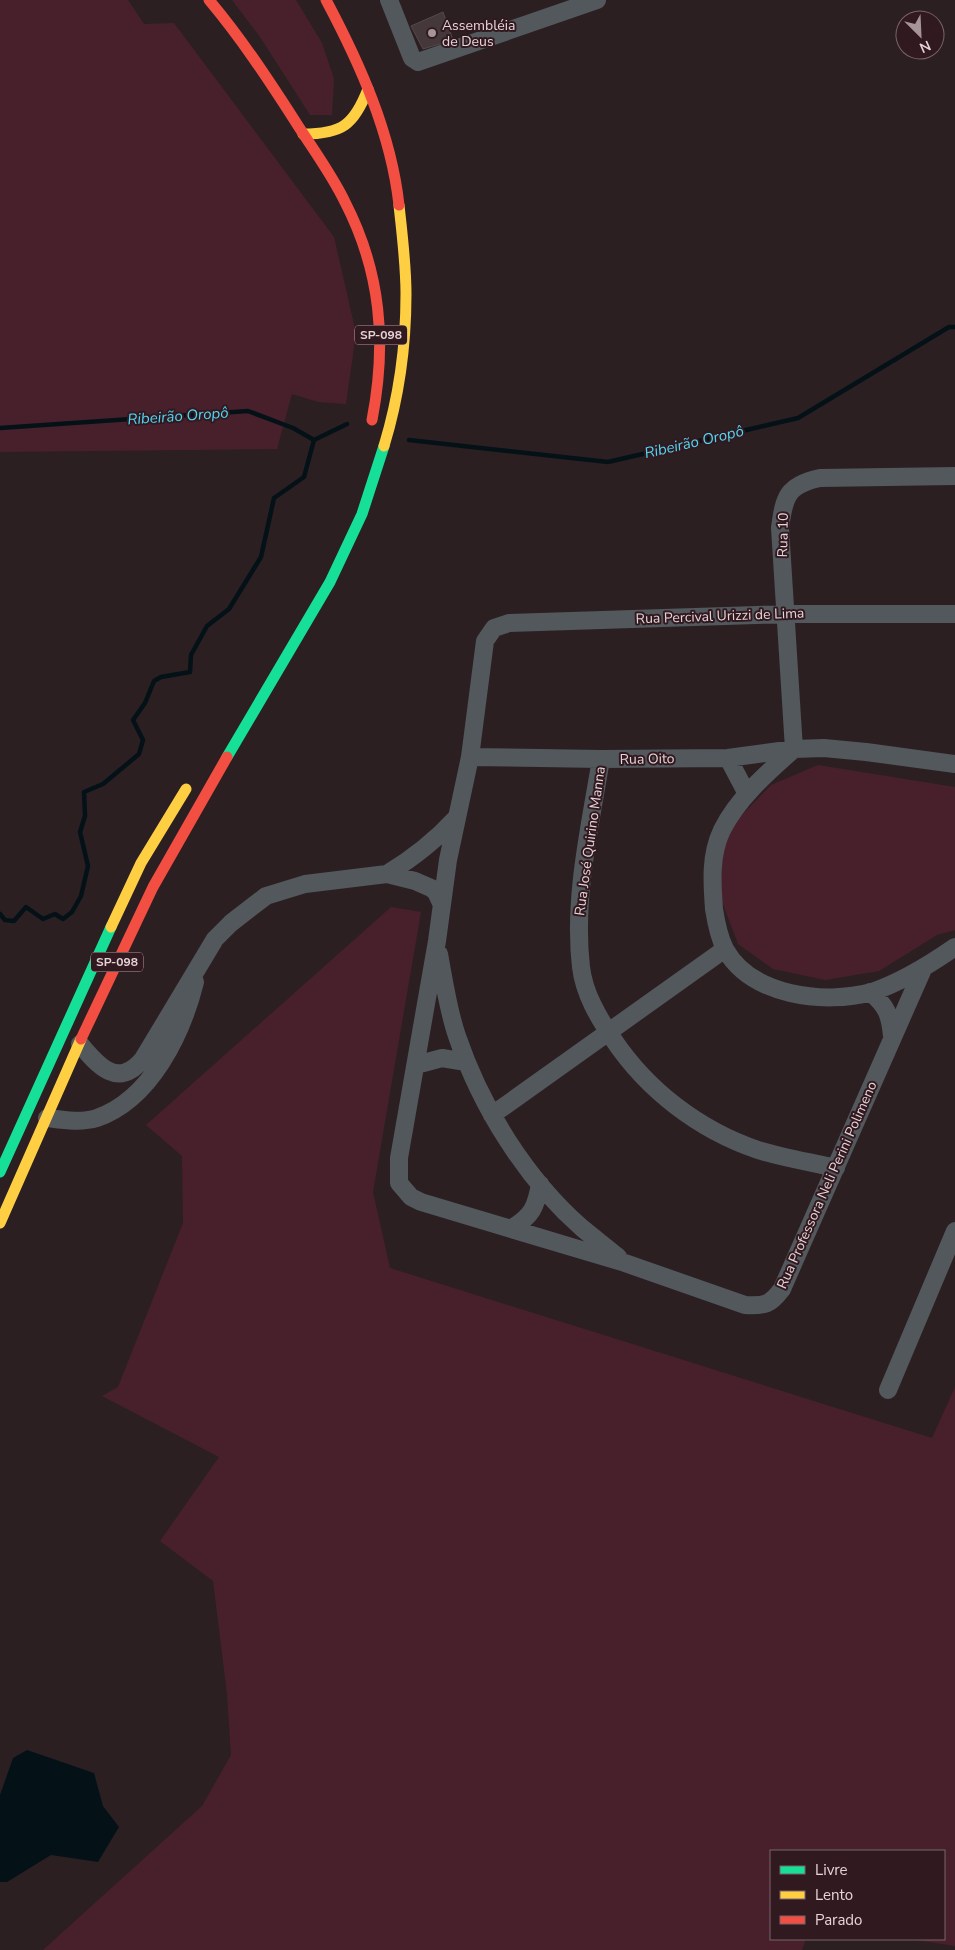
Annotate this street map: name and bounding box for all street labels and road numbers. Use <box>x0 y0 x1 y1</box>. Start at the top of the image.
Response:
road number: SP-098 <box>355 326 407 344</box>
street label: Rua 10 <box>773 512 793 558</box>
street label: Rua Percival Urizzi de Lima <box>635 604 805 628</box>
street label: Rua Oito <box>619 749 675 769</box>
street label: Rua José Quirino Manna <box>570 765 610 917</box>
road number: SP-098 <box>91 952 143 972</box>
street label: Rua Professora Neli Perini Polimeno <box>772 1078 882 1292</box>

